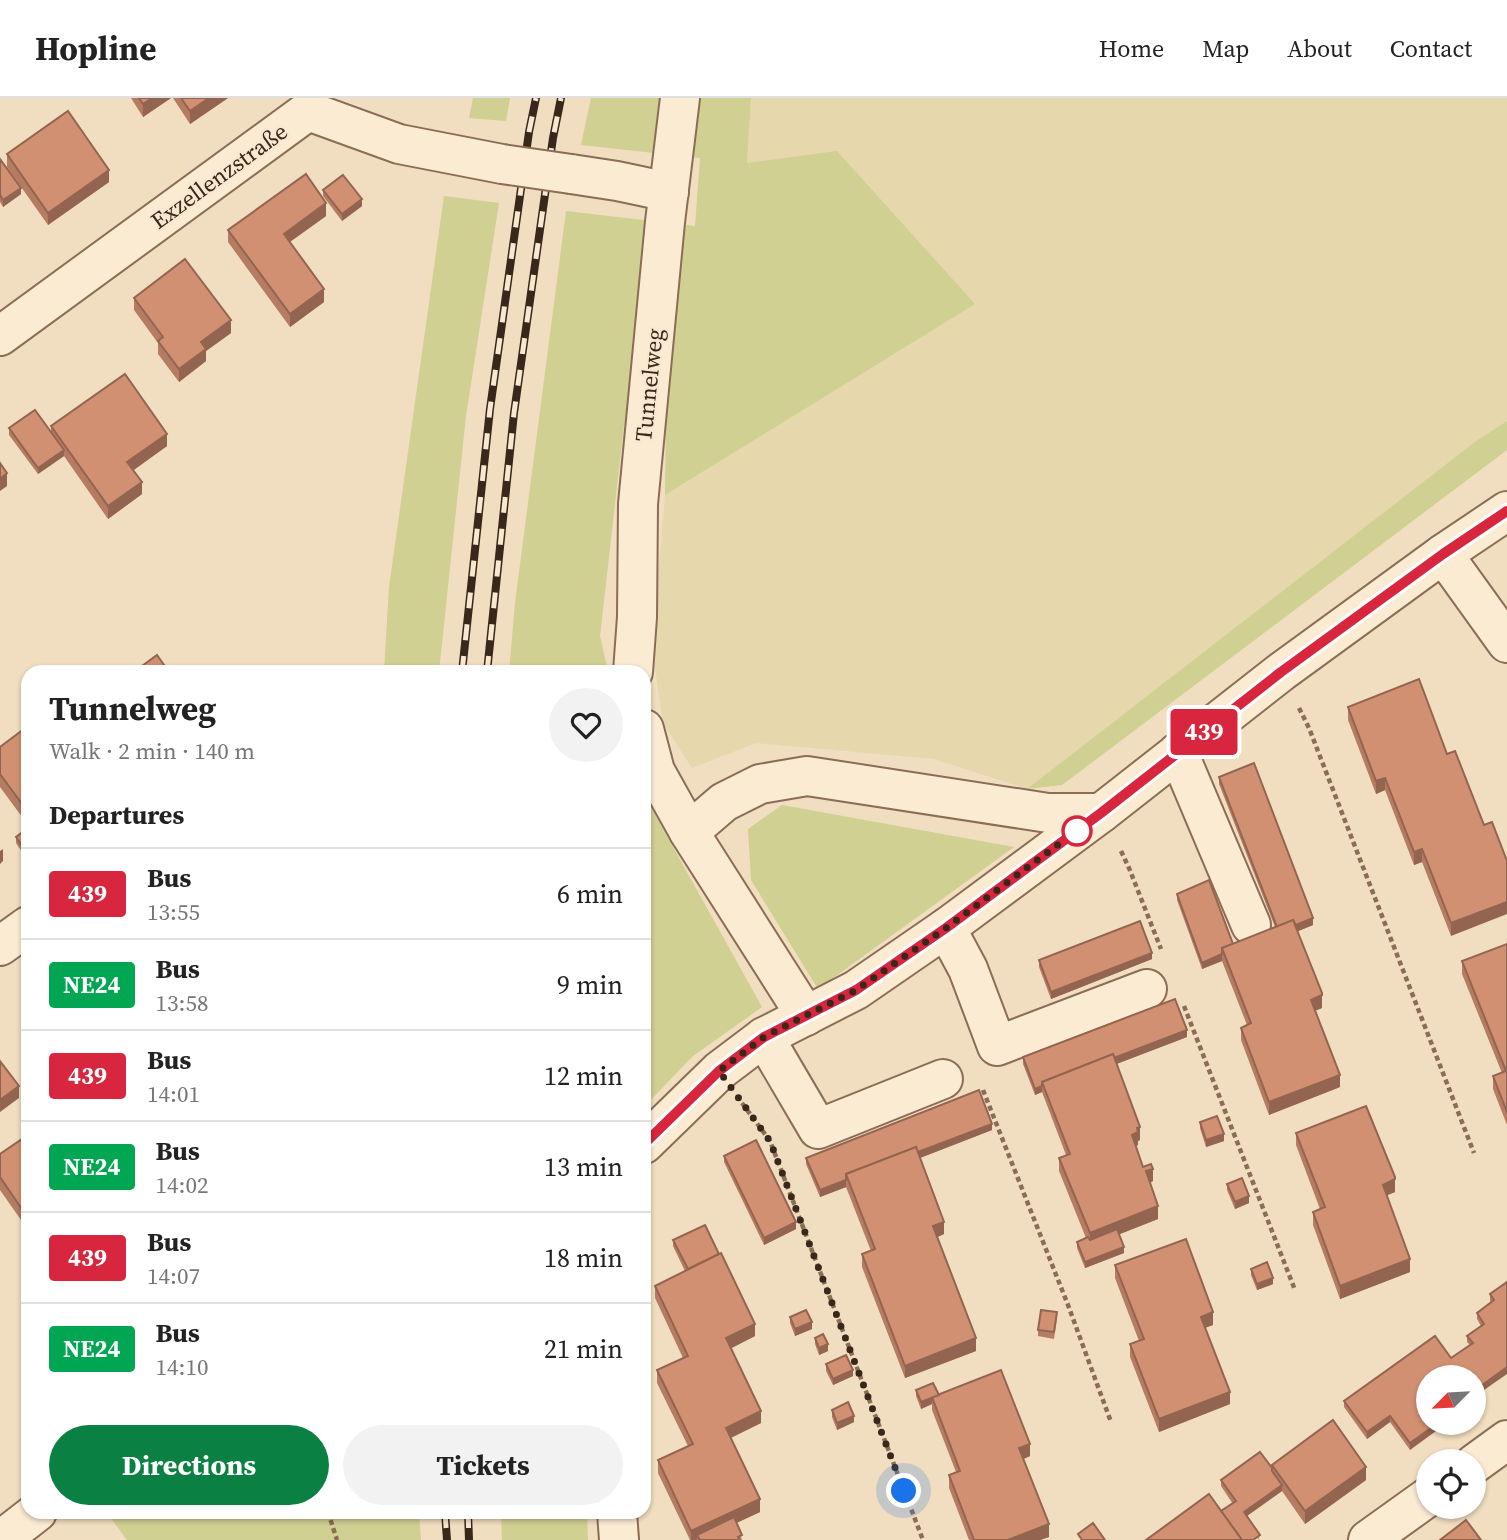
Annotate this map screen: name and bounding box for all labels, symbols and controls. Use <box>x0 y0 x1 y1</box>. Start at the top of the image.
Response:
text: Hopline <box>35 26 156 71</box>
text: Home <box>1099 32 1164 65</box>
text: Map <box>1202 32 1249 65</box>
text: About <box>1287 32 1352 65</box>
text: Contact <box>1390 32 1472 65</box>
street label: Exzellenzstraße <box>144 116 294 236</box>
street label: Tunnelweg <box>627 327 671 443</box>
text: Tunnelweg <box>49 686 216 731</box>
button: heart <box>549 688 623 762</box>
line badge: 439 <box>1164 709 1244 755</box>
text: 439 <box>1184 715 1224 748</box>
text: Walk · 2 min · 140 m <box>49 735 255 767</box>
text: Departures <box>49 797 184 833</box>
unlabelled marker <box>1062 816 1092 846</box>
text: Bus <box>147 860 191 896</box>
text: 6 min <box>557 876 623 912</box>
text: 439 <box>68 877 107 910</box>
text: 13:55 <box>147 896 200 928</box>
text: Bus <box>156 951 200 987</box>
text: 9 min <box>557 967 623 1003</box>
text: NE24 <box>63 968 121 1001</box>
text: 13:58 <box>156 987 208 1019</box>
text: Bus <box>147 1042 191 1078</box>
text: 12 min <box>544 1058 623 1094</box>
text: 439 <box>68 1059 107 1092</box>
text: 14:01 <box>147 1078 200 1110</box>
text: Bus <box>156 1133 200 1169</box>
text: 13 min <box>544 1149 623 1185</box>
text: NE24 <box>63 1150 121 1183</box>
text: 14:02 <box>156 1169 208 1201</box>
text: Bus <box>147 1224 191 1260</box>
text: 18 min <box>544 1240 623 1276</box>
text: 439 <box>68 1241 107 1274</box>
text: 14:07 <box>147 1260 200 1292</box>
text: Bus <box>156 1315 200 1351</box>
text: 21 min <box>544 1331 623 1367</box>
text: NE24 <box>63 1332 121 1365</box>
text: 14:10 <box>156 1351 208 1383</box>
north arrow <box>1416 1365 1486 1435</box>
map controls <box>1416 1365 1486 1519</box>
button: Directions <box>49 1425 329 1505</box>
button: Tickets <box>343 1425 623 1505</box>
button: locate <box>1416 1449 1486 1519</box>
your location <box>886 1473 921 1508</box>

